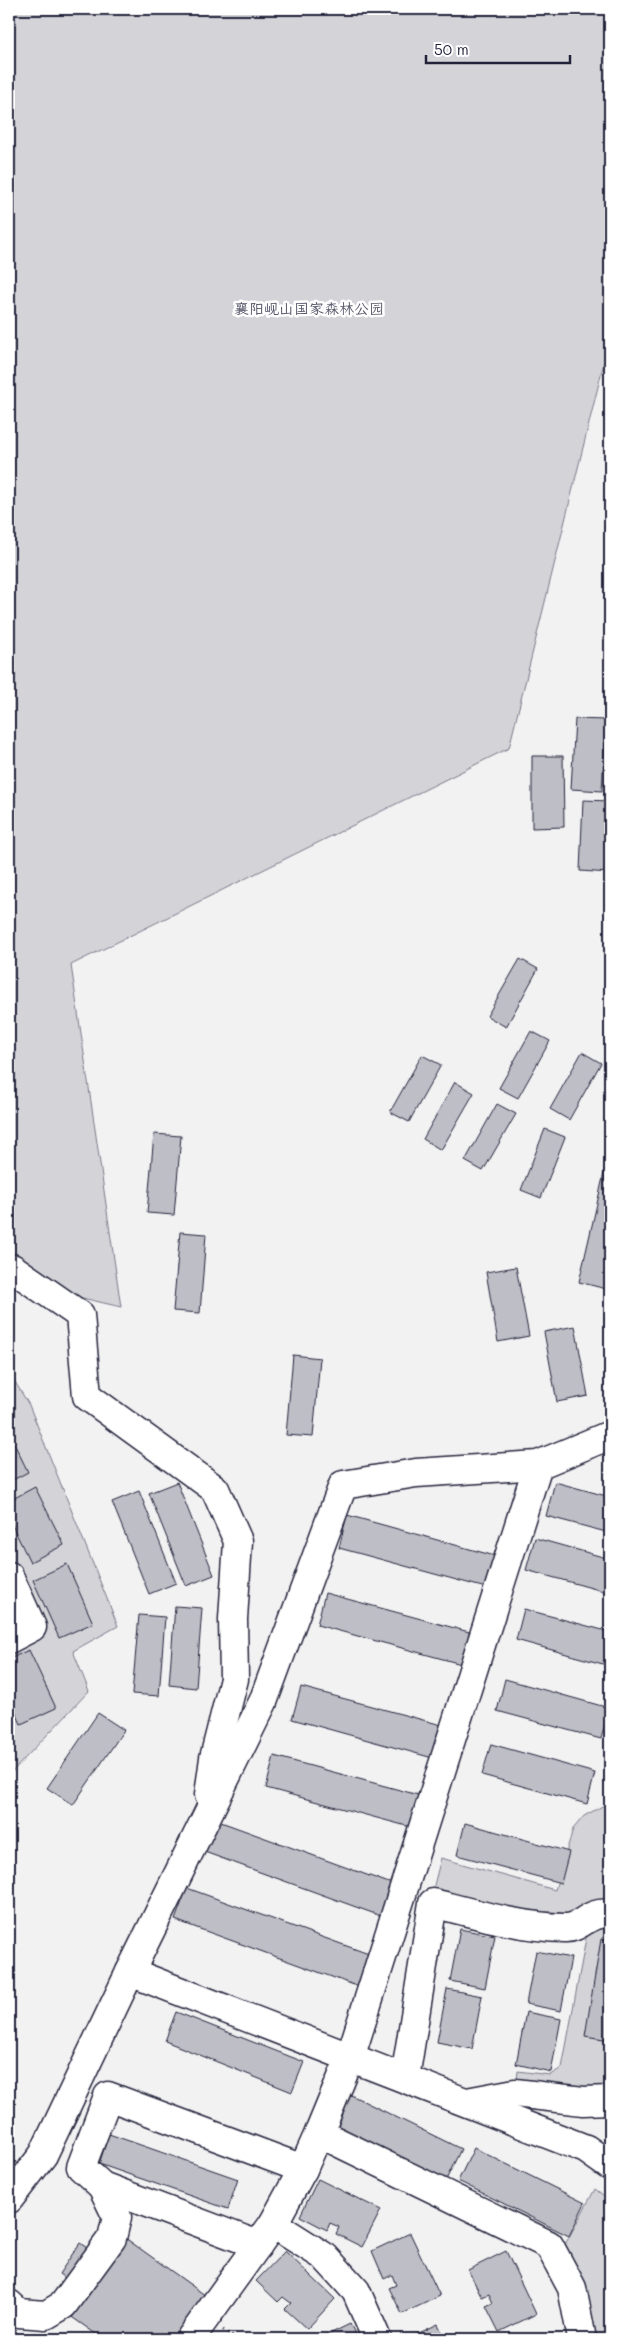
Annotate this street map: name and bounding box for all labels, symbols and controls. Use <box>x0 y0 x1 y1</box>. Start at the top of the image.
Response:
scale bar <box>426 32 570 64</box>
text: 50 m <box>434 39 469 59</box>
park label: 襄阳岘山国家森林公园 <box>234 298 384 318</box>

